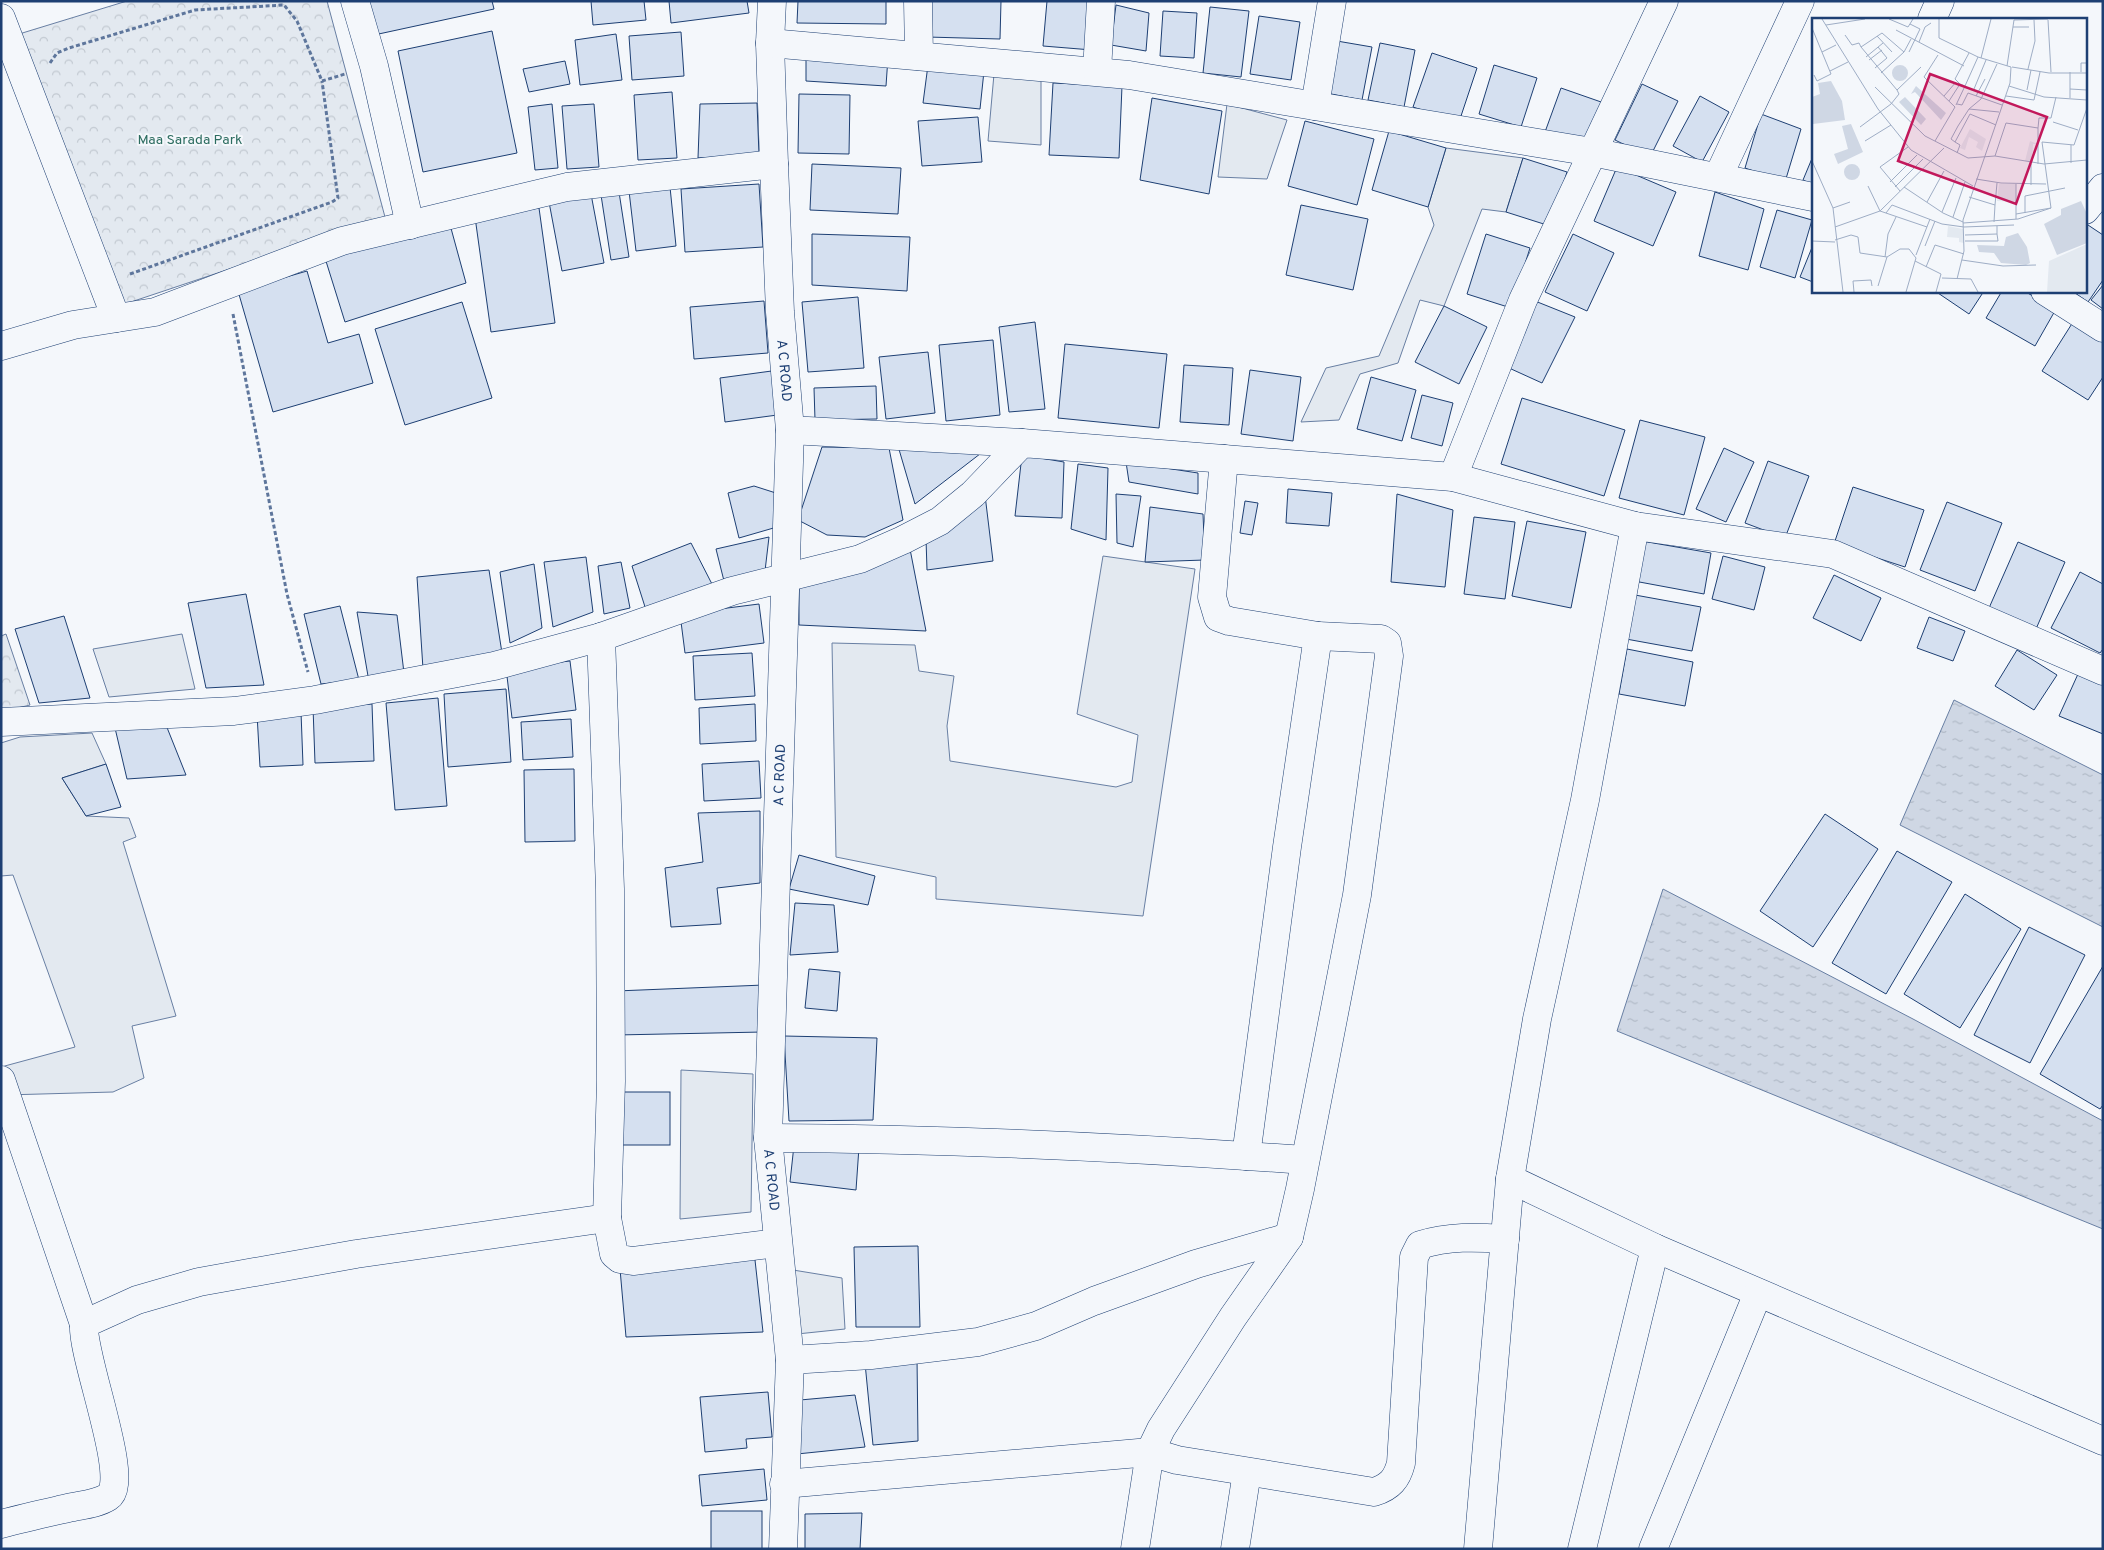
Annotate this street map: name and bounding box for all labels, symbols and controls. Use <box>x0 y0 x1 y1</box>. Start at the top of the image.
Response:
inset map <box>1812 18 2086 292</box>
park label: Maa Sarada Park <box>137 132 243 149</box>
street label: A C ROAD <box>772 339 795 402</box>
street label: A C ROAD <box>771 744 790 806</box>
street label: A C ROAD <box>759 1148 782 1212</box>

